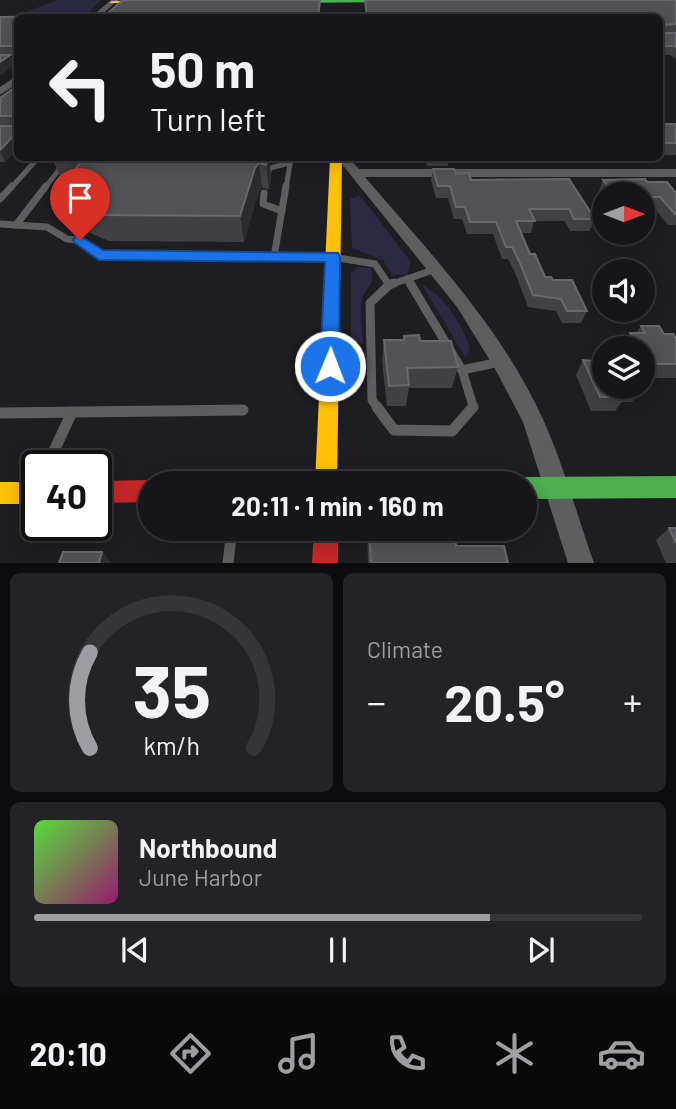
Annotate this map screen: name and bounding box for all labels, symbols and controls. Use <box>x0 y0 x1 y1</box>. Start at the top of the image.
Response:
text: 50 m <box>150 39 255 98</box>
icon: left <box>35 42 126 133</box>
text: Turn left <box>150 99 267 137</box>
pin <box>50 168 110 240</box>
icon: arrive <box>61 179 99 217</box>
north arrow <box>592 182 654 245</box>
map controls <box>592 182 655 399</box>
button: sound <box>592 259 655 322</box>
position arrow <box>293 329 367 403</box>
button: layers <box>592 336 655 399</box>
speed limit sign: 40 <box>21 450 112 541</box>
text: 20:11 · 1 min · 160 m <box>231 490 444 521</box>
text: Climate <box>367 635 443 663</box>
text: 35 <box>132 646 211 734</box>
text: 20.5° <box>444 670 565 732</box>
text: − <box>367 678 386 724</box>
text: + <box>623 678 642 724</box>
text: km/h <box>143 730 200 760</box>
text: Northbound <box>139 832 277 863</box>
text: June Harbor <box>139 863 262 891</box>
icon: previous <box>116 931 154 969</box>
icon: pause <box>319 931 357 969</box>
icon: next <box>522 931 560 969</box>
icon: directions <box>166 1029 215 1078</box>
icon: music <box>274 1029 323 1078</box>
icon: phone <box>382 1029 431 1078</box>
icon: climate <box>490 1029 539 1078</box>
icon: car <box>597 1029 646 1078</box>
text: 20:10 <box>29 1034 107 1072</box>

